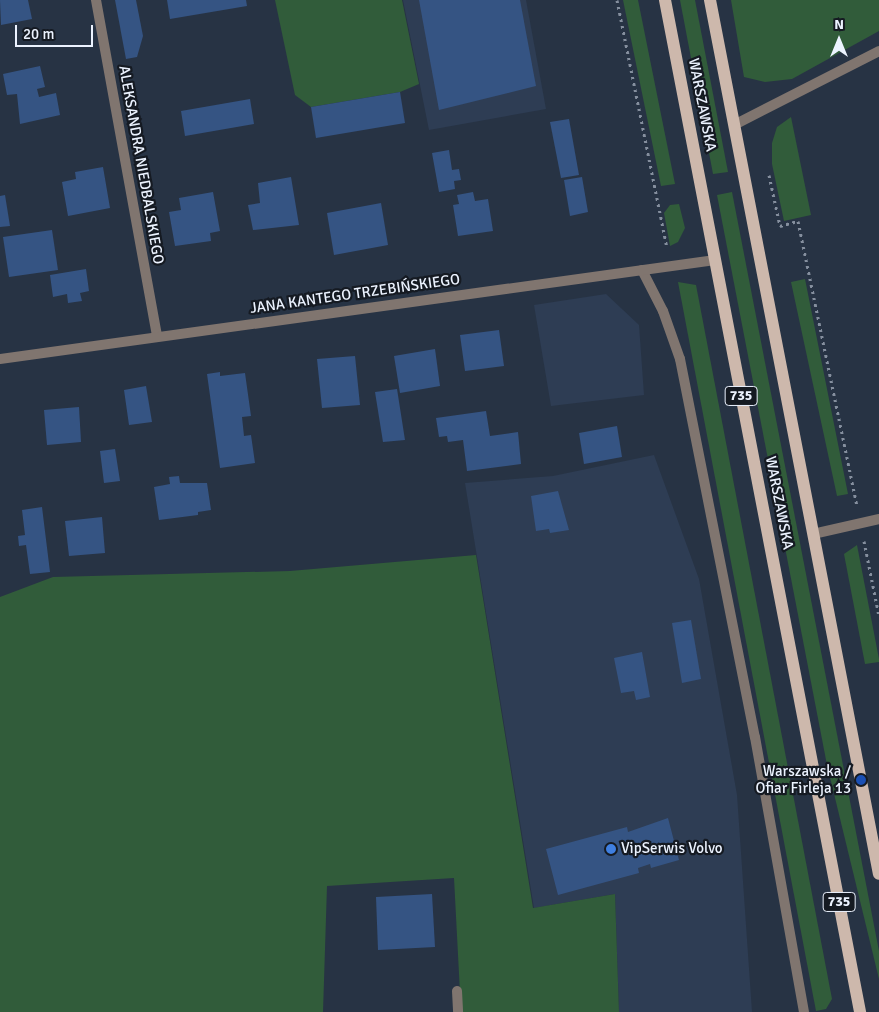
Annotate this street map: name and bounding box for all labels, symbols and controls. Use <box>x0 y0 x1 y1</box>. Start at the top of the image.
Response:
scale bar <box>18 15 95 47</box>
north arrow <box>814 15 864 65</box>
text: N <box>834 16 844 33</box>
text: 20 m <box>23 25 54 43</box>
street label: WARSZAWSKA <box>684 57 720 153</box>
street label: ALEKSANDRA NIEDBALSKIEGO <box>115 64 167 266</box>
street label: JANA KANTEGO TRZEBIŃSKIEGO <box>249 270 461 318</box>
road number: 735 <box>724 384 758 408</box>
street label: WARSZAWSKA <box>761 455 797 551</box>
place label: Warszawska / Ofiar Firleja 13 <box>755 762 851 797</box>
marker: Warszawska / Ofiar Firleja 13 <box>855 774 867 786</box>
place label: VipSerwis Volvo <box>621 840 723 858</box>
marker: VipSerwis Volvo <box>605 843 617 855</box>
road number: 735 <box>822 890 856 914</box>

